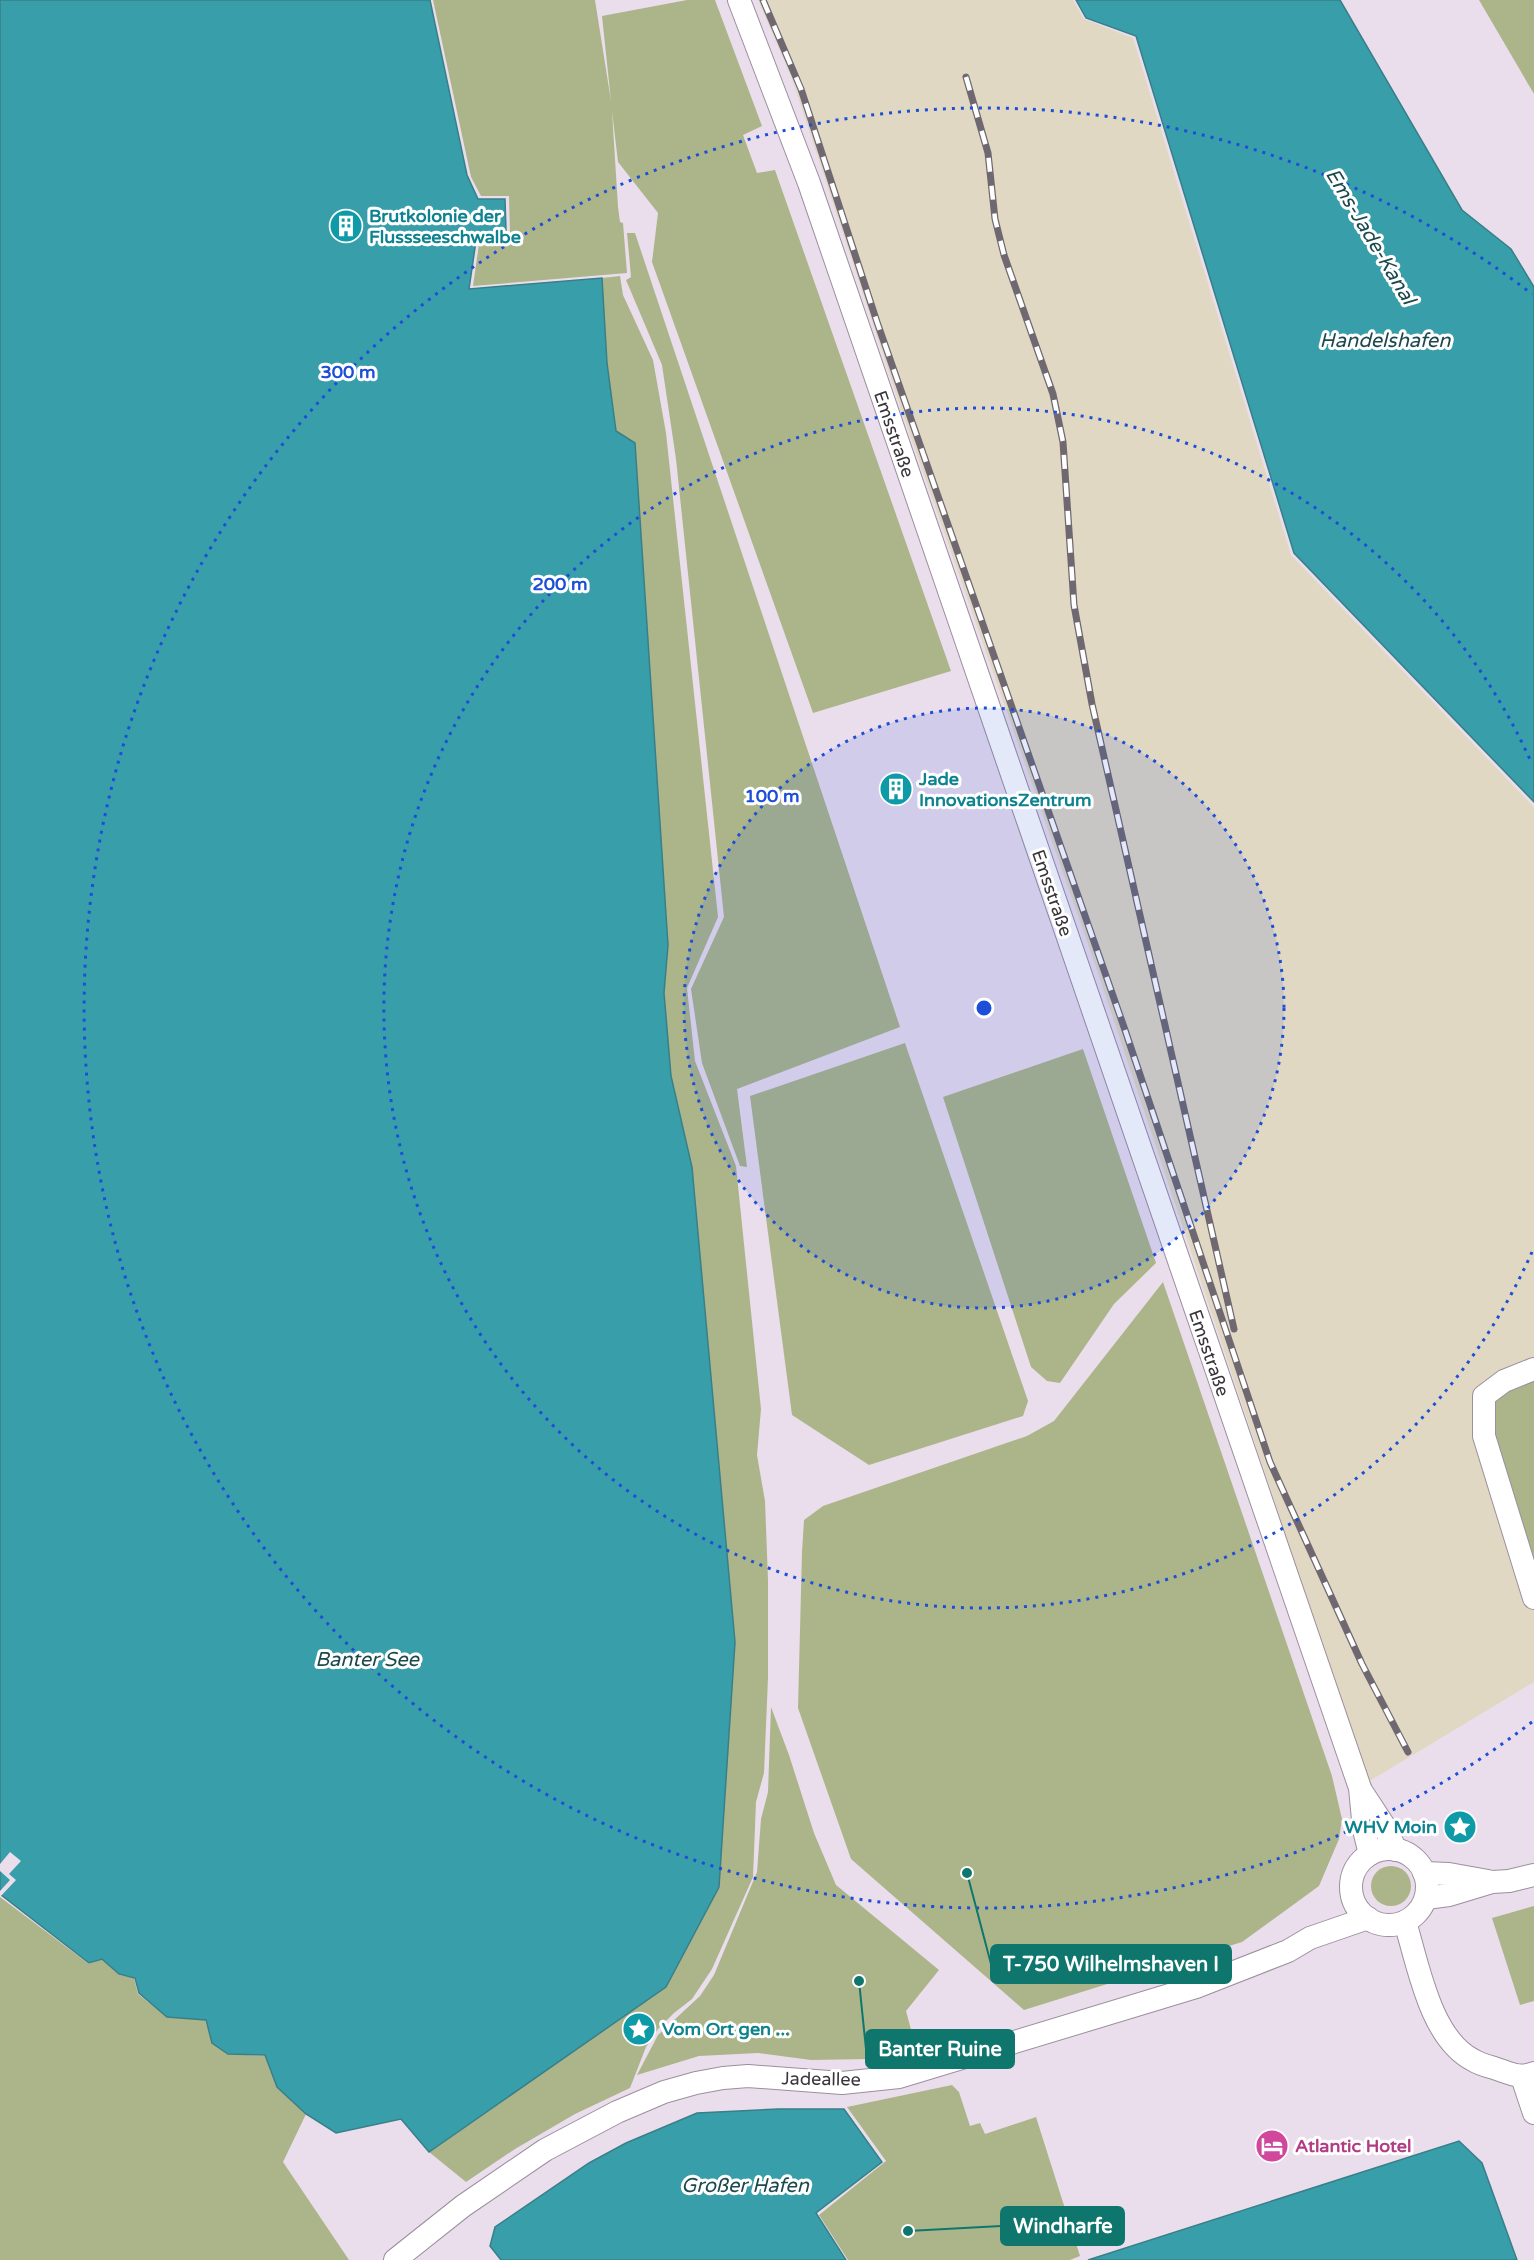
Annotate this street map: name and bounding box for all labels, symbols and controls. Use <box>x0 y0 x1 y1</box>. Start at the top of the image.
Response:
water label: Ems-Jade-Kanal <box>1320 164 1421 311</box>
place label: Brutkolonie der Flussseeschwalbe <box>369 205 521 248</box>
building icon: Brutkolonie der Flussseeschwalbe <box>328 208 364 244</box>
water label: Handelshafen <box>1320 329 1451 353</box>
text: 300 m <box>320 361 376 383</box>
street label: Emsstraße <box>869 388 919 480</box>
text: 200 m <box>532 573 588 595</box>
place label: Jade InnovationsZentrum <box>918 768 1092 811</box>
building icon: Jade InnovationsZentrum <box>878 771 914 807</box>
text: 100 m <box>744 785 800 807</box>
street label: Emsstraße <box>1027 847 1077 939</box>
centre of rings <box>974 998 994 1018</box>
street label: Emsstraße <box>1184 1307 1234 1399</box>
water label: Banter See <box>315 1648 421 1672</box>
place icon: WHV Moin <box>1442 1809 1478 1845</box>
place label: WHV Moin <box>1345 1816 1437 1838</box>
callout: T-750 Wilhelmshaven I <box>991 1945 1231 1983</box>
text: T-750 Wilhelmshaven I <box>1002 1953 1219 1977</box>
place icon: Vom Ort gen ... <box>621 2011 657 2047</box>
place label: Vom Ort gen ... <box>662 2018 790 2040</box>
callout: Banter Ruine <box>866 2030 1014 2068</box>
text: Banter Ruine <box>878 2038 1002 2062</box>
street label: Jadeallee <box>781 2067 861 2091</box>
hotel icon: Atlantic Hotel <box>1254 2128 1290 2164</box>
place label: Atlantic Hotel <box>1295 2135 1412 2157</box>
water label: Großer Hafen <box>681 2174 810 2198</box>
callout: Windharfe <box>1001 2207 1124 2245</box>
text: Windharfe <box>1013 2215 1113 2239</box>

